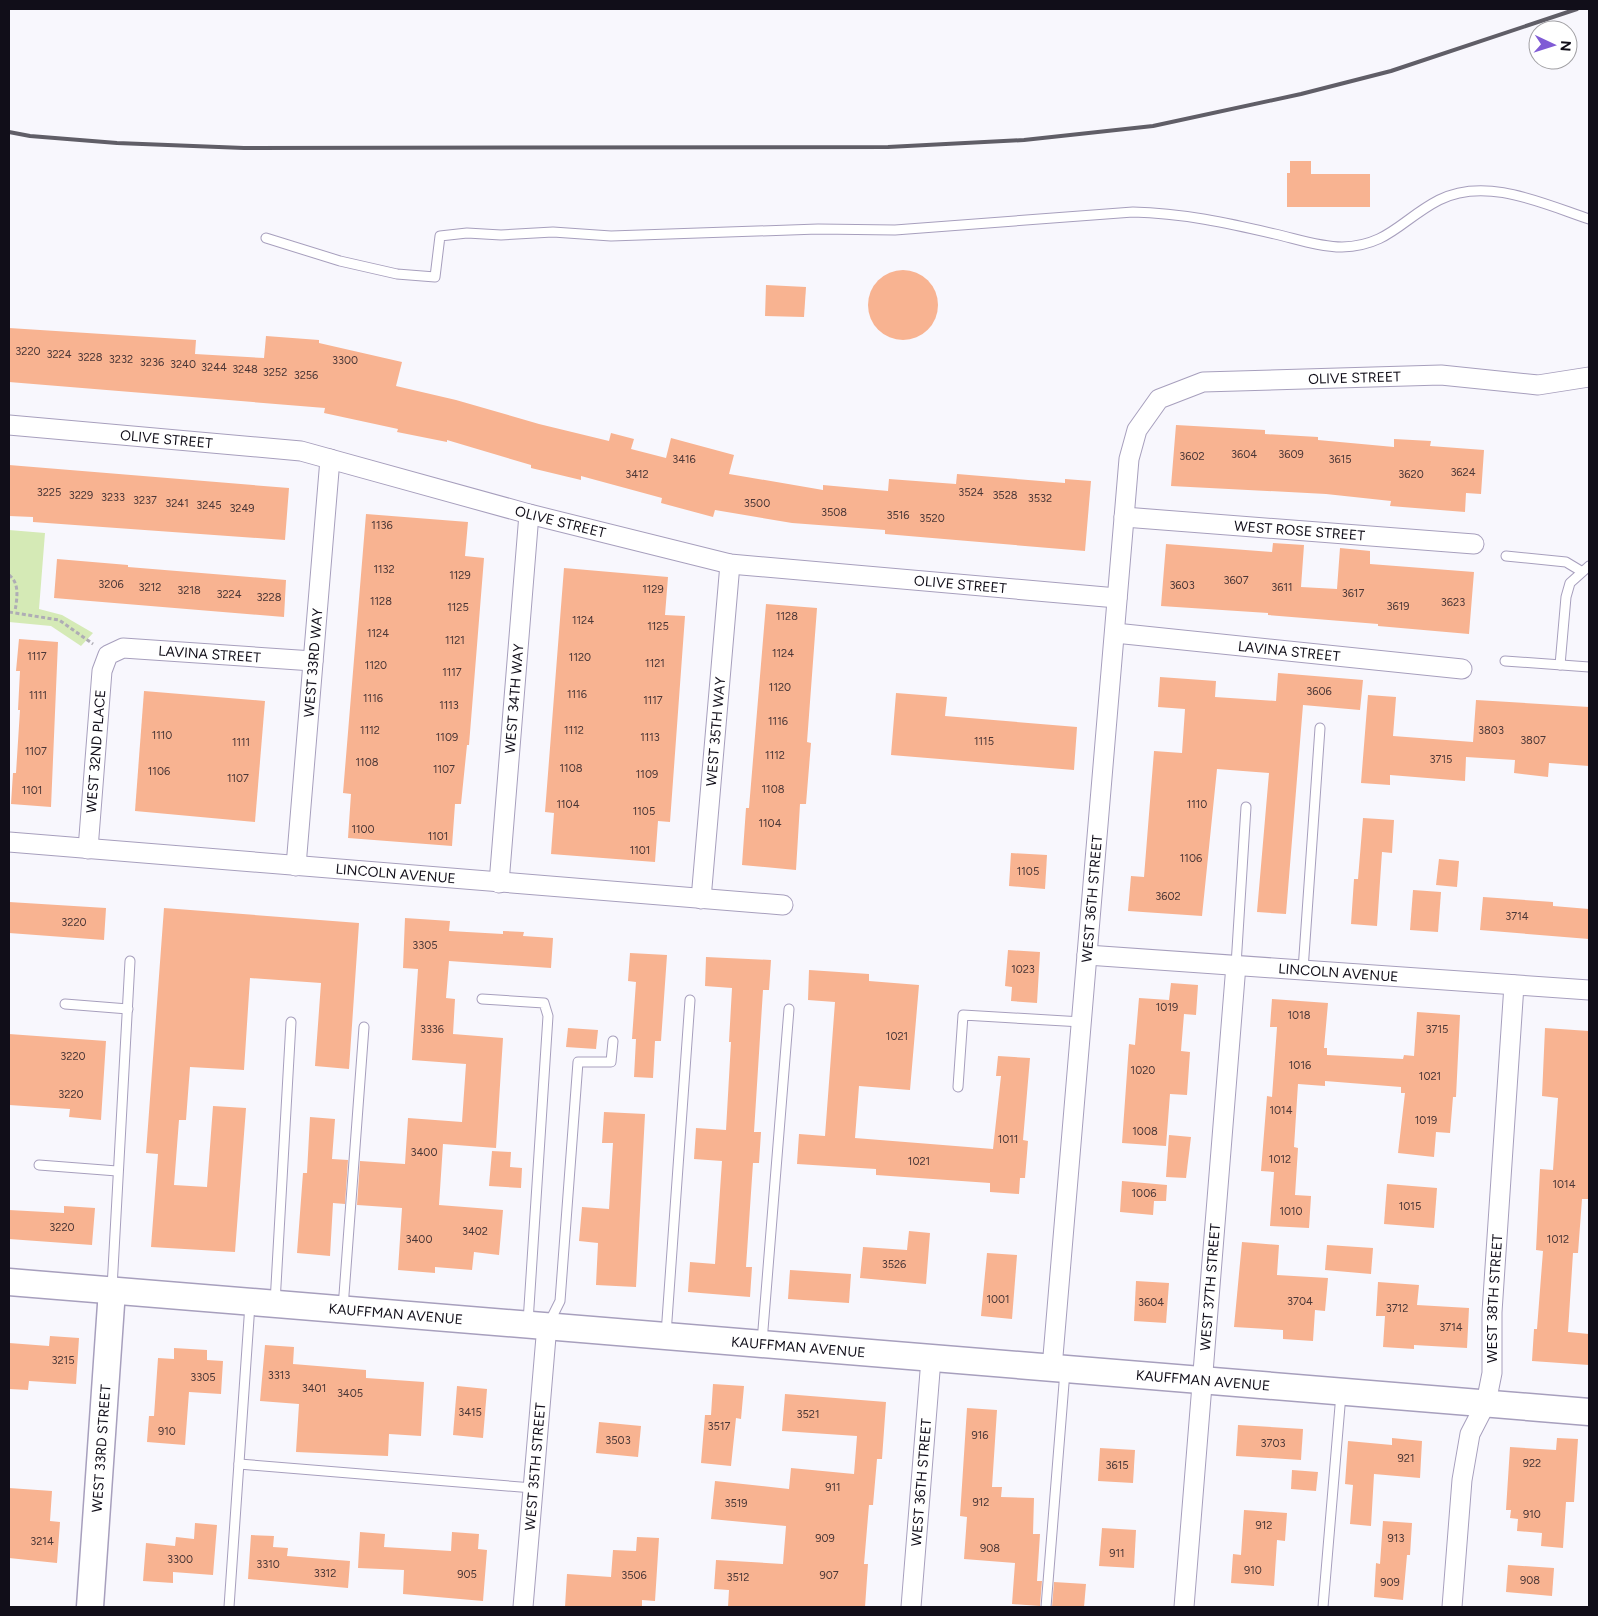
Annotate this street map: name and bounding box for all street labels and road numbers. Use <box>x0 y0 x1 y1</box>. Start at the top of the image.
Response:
street label: OLIVE STREET <box>1308 368 1401 388</box>
street label: OLIVE STREET <box>119 427 214 452</box>
street label: OLIVE STREET <box>513 503 608 542</box>
street label: WEST ROSE STREET <box>1233 518 1366 545</box>
street label: OLIVE STREET <box>913 572 1008 597</box>
street label: WEST 33RD WAY <box>300 607 327 718</box>
street label: LAVINA STREET <box>1237 638 1341 665</box>
street label: LAVINA STREET <box>158 642 262 666</box>
street label: WEST 34TH WAY <box>502 642 527 754</box>
street label: WEST 35TH WAY <box>703 676 729 787</box>
street label: WEST 32ND PLACE <box>83 689 110 814</box>
street label: WEST 36TH STREET <box>1078 834 1106 963</box>
street label: LINCOLN AVENUE <box>335 861 456 887</box>
street label: LINCOLN AVENUE <box>1278 960 1399 986</box>
street label: WEST 37TH STREET <box>1197 1222 1224 1352</box>
street label: WEST 38TH STREET <box>1484 1233 1506 1363</box>
street label: KAUFFMAN AVENUE <box>328 1300 463 1328</box>
street label: KAUFFMAN AVENUE <box>730 1333 866 1361</box>
street label: KAUFFMAN AVENUE <box>1135 1367 1271 1395</box>
street label: WEST 33RD STREET <box>89 1384 114 1513</box>
street label: WEST 35TH STREET <box>522 1402 549 1531</box>
street label: WEST 36TH STREET <box>908 1418 935 1547</box>

